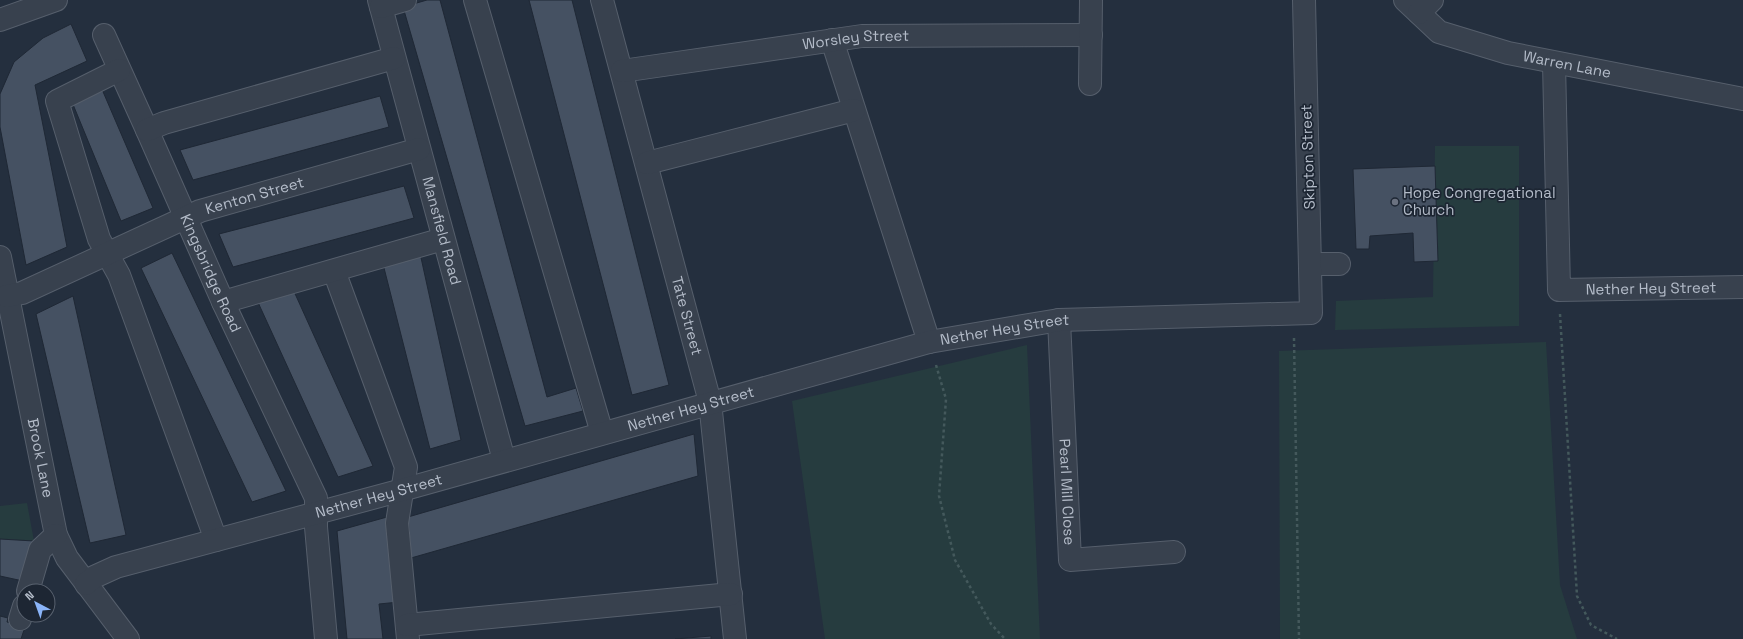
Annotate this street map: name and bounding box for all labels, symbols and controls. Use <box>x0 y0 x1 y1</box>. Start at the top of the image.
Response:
street label: Worsley Street <box>801 26 909 54</box>
street label: Warren Lane <box>1521 46 1613 82</box>
street label: Skipton Street <box>1296 104 1319 210</box>
street label: Kenton Street <box>203 172 306 218</box>
street label: Mansfield Road <box>418 174 466 287</box>
place label: Hope Congregational Church <box>1403 183 1556 219</box>
marker: Hope Congregational Church <box>1390 197 1400 207</box>
street label: Kingsbridge Road <box>176 211 246 335</box>
street label: Tate Street <box>668 274 707 357</box>
street label: Nether Hey Street <box>1585 277 1717 299</box>
street label: Nether Hey Street <box>938 310 1069 349</box>
street label: Nether Hey Street <box>625 382 756 435</box>
street label: Brook Lane <box>24 416 58 499</box>
street label: Pearl Mill Close <box>1055 438 1079 546</box>
street label: Nether Hey Street <box>313 469 444 522</box>
north arrow <box>16 583 56 623</box>
text: N <box>22 588 37 603</box>

